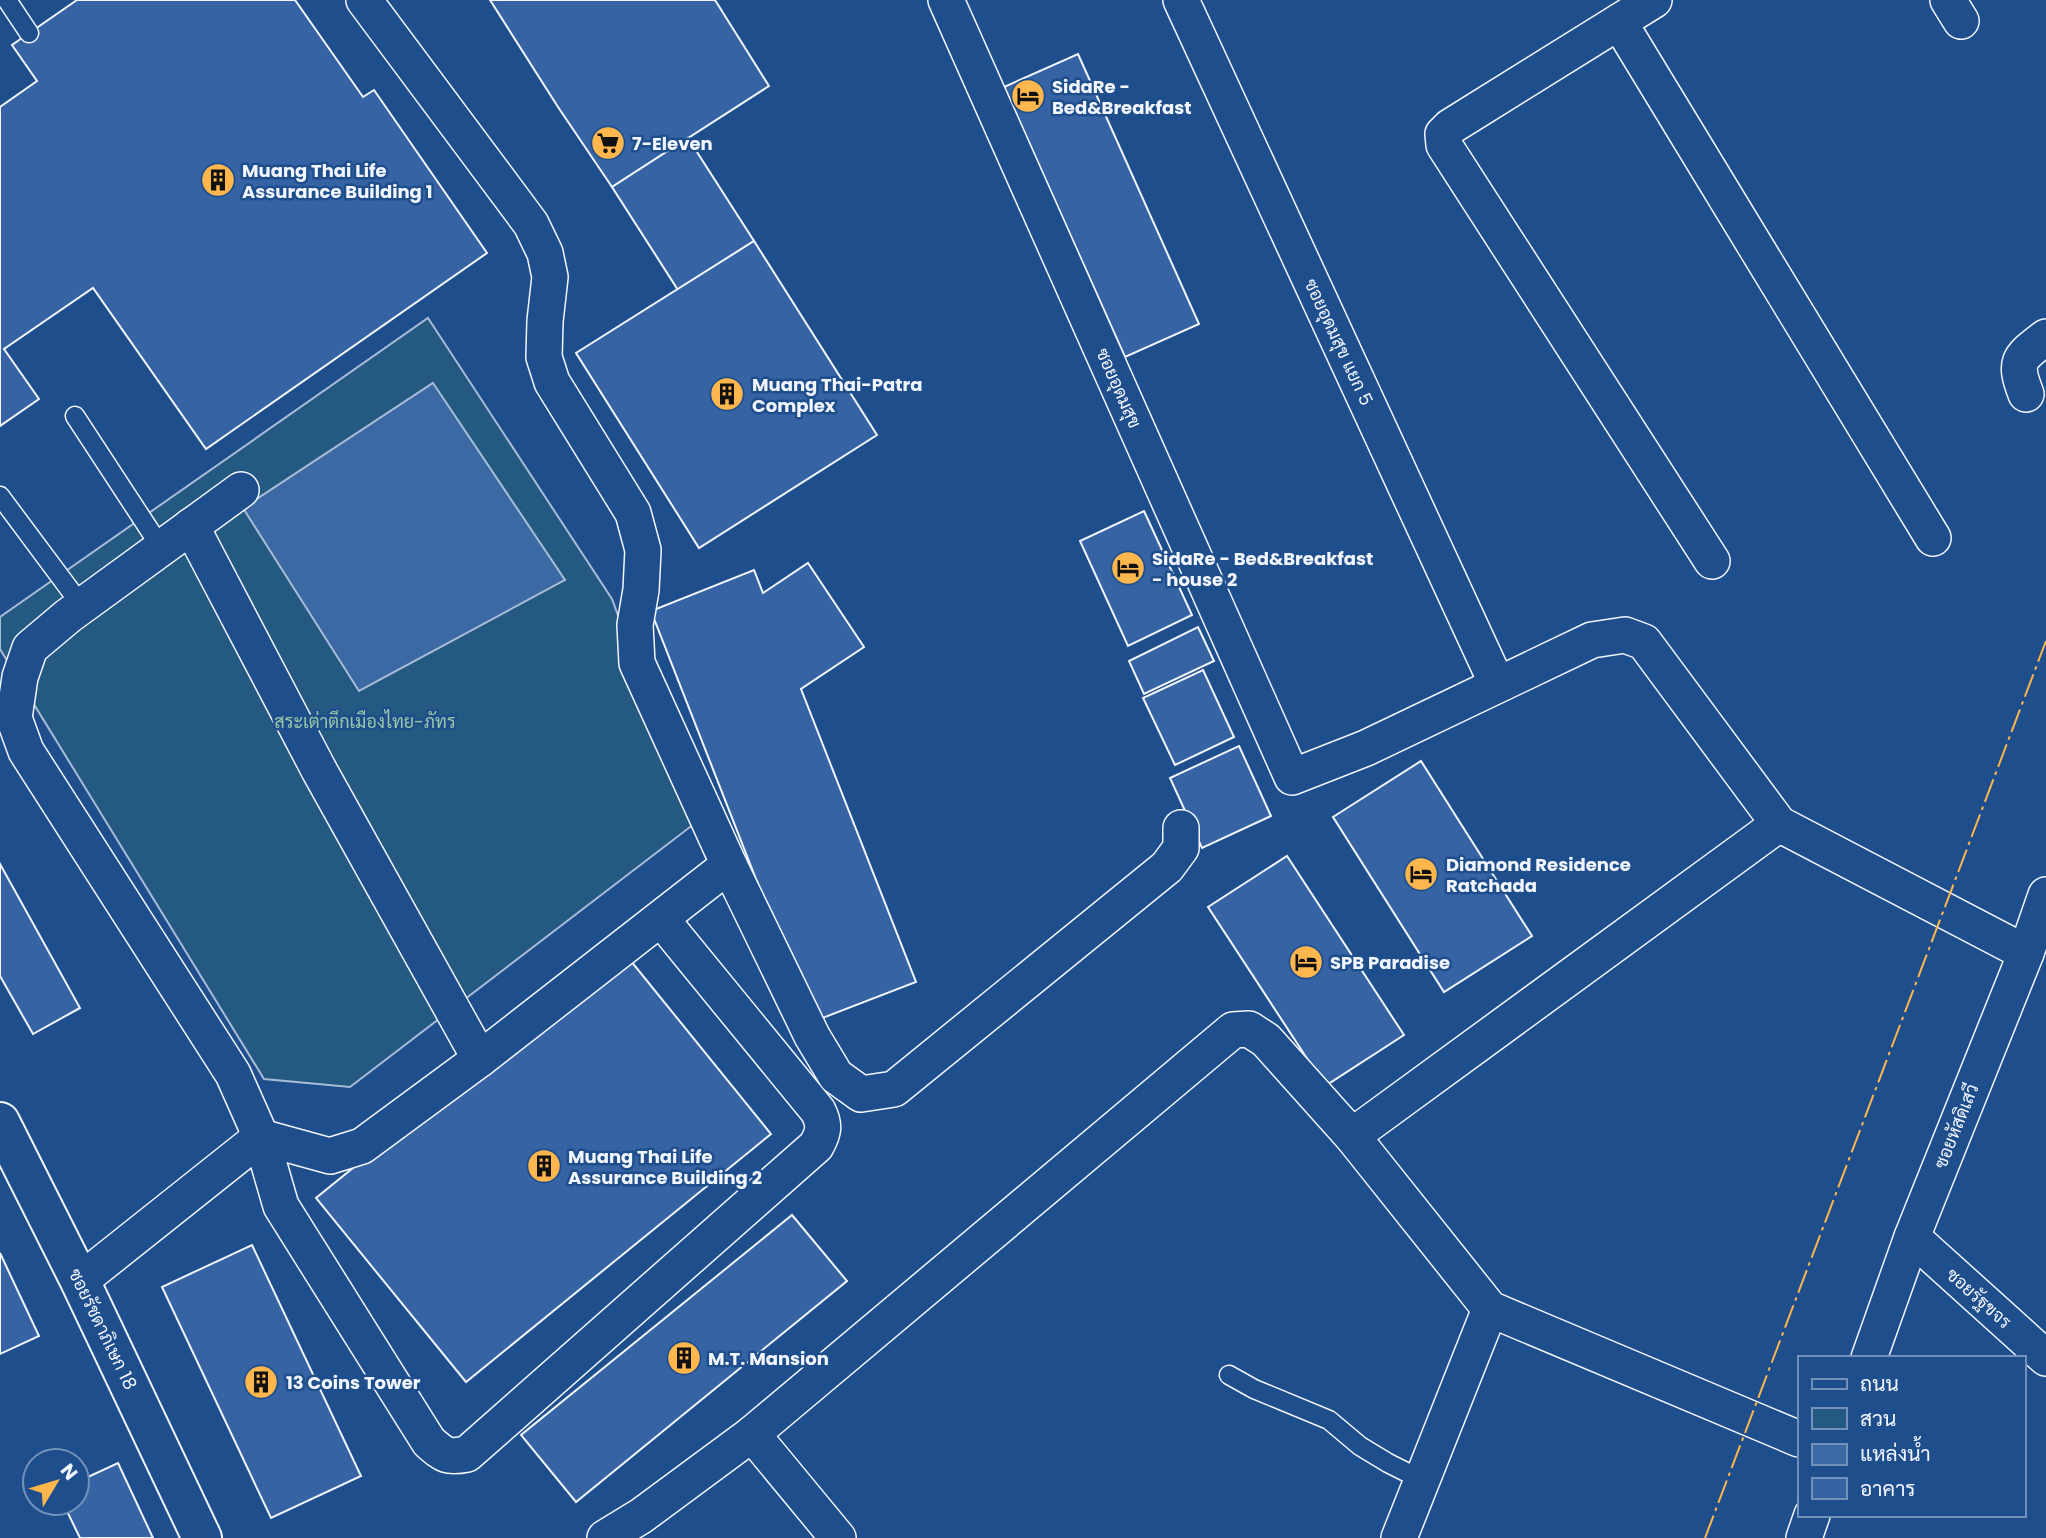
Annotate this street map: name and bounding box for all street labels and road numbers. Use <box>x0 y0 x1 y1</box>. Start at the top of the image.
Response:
street label: ซอยอุดมสุข แยก 5 <box>1299 274 1379 410</box>
street label: ซอยอุดมสุข <box>1090 344 1148 432</box>
street label: ซอยหัสดิเสวี <box>1928 1080 1984 1172</box>
street label: ซอยรัฐขจร <box>1941 1262 2017 1334</box>
street label: ซอยรัชดาภิเษก 18 <box>63 1264 143 1394</box>

